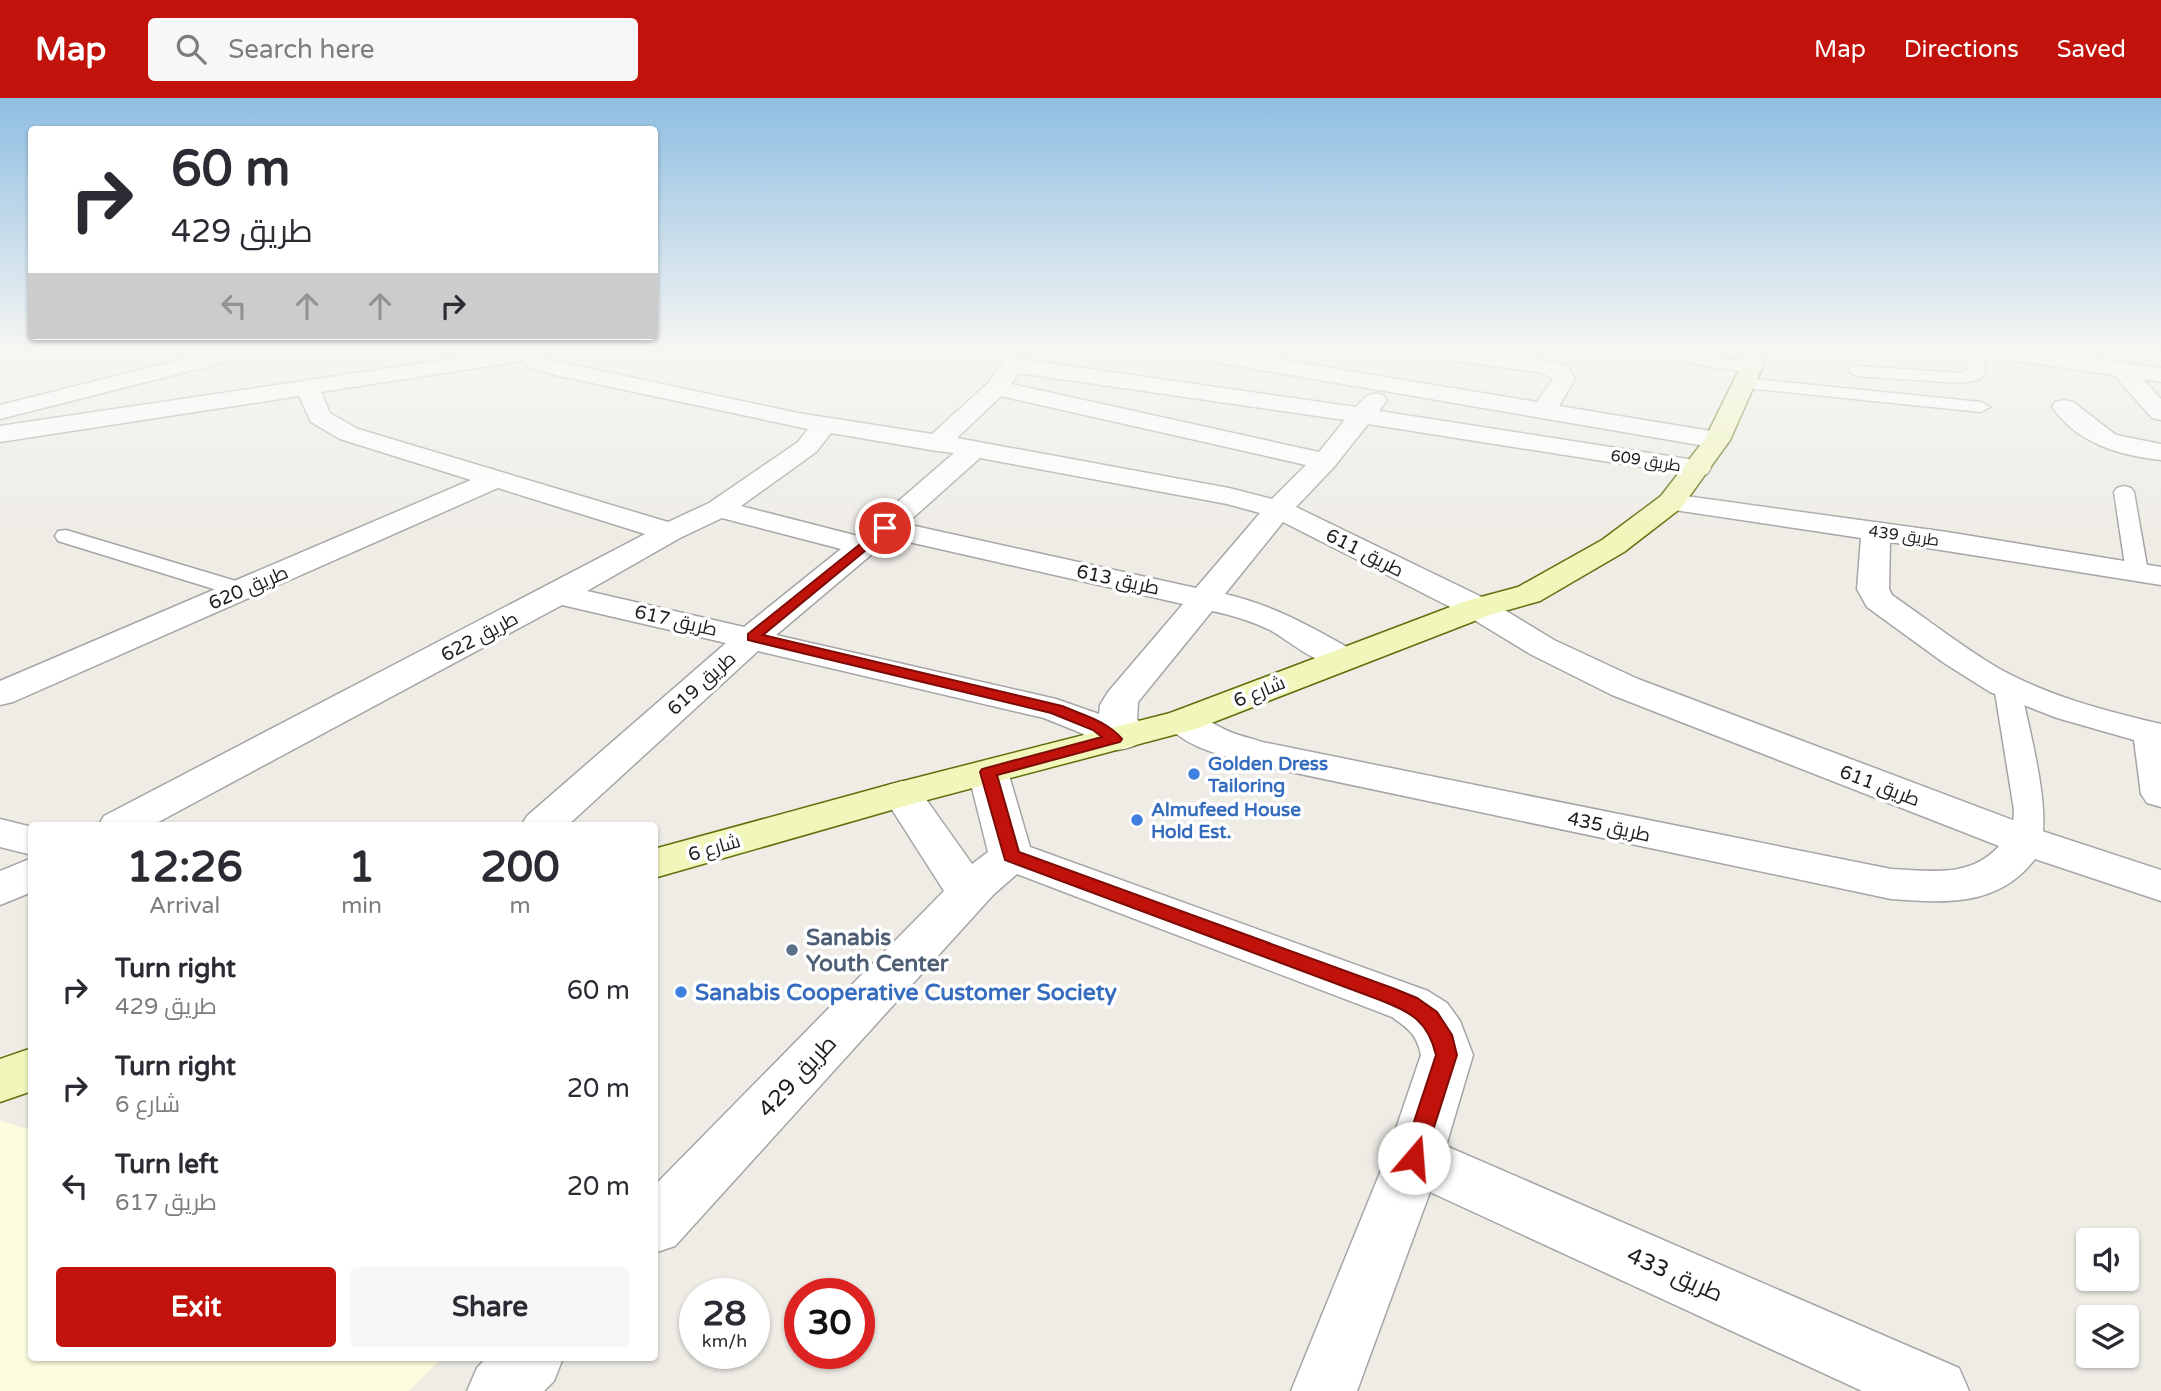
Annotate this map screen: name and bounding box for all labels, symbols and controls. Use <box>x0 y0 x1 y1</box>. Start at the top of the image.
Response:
search box <box>148 18 638 81</box>
text: Map <box>35 30 106 69</box>
icon: search <box>172 30 210 68</box>
text: Search here <box>228 34 374 65</box>
text: Map <box>1814 35 1866 64</box>
text: Directions <box>1904 35 2019 64</box>
text: Saved <box>2057 35 2126 64</box>
text: 60 m <box>171 140 290 199</box>
icon: right <box>56 154 147 245</box>
text: طريق 429 <box>171 213 313 251</box>
icon: left <box>215 287 253 325</box>
icon: ahead <box>288 287 326 325</box>
icon: ahead <box>361 287 399 325</box>
icon: right <box>434 287 472 325</box>
street label: طريق 609 <box>1609 446 1682 476</box>
pin <box>855 498 915 558</box>
icon: arrive <box>866 509 904 547</box>
street label: طريق 439 <box>1867 521 1940 551</box>
street label: طريق 611 <box>1322 524 1407 583</box>
street label: طريق 613 <box>1074 560 1161 600</box>
street label: طريق 620 <box>205 561 292 615</box>
street label: طريق 617 <box>632 601 719 642</box>
street label: طريق 622 <box>437 607 522 667</box>
street label: طريق 619 <box>663 647 741 721</box>
street label: شارع 6 <box>1230 672 1289 714</box>
place label: Golden Dress Tailoring <box>1207 753 1328 798</box>
street label: طريق 611 <box>1836 761 1923 812</box>
marker: Golden Dress Tailoring <box>1186 766 1202 782</box>
place label: Almufeed House Hold Est. <box>1151 799 1301 843</box>
street label: طريق 435 <box>1565 807 1652 847</box>
marker: Almufeed House Hold Est. <box>1129 812 1145 828</box>
street label: شارع 6 <box>685 830 744 868</box>
text: 12:26 <box>126 842 243 893</box>
text: 1 <box>348 842 375 893</box>
text: 200 <box>480 842 560 893</box>
text: Arrival <box>149 892 220 920</box>
text: min <box>341 892 382 920</box>
text: m <box>509 892 531 920</box>
place label: Sanabis Youth Center <box>806 924 950 978</box>
marker: Sanabis Youth Center <box>784 942 800 958</box>
text: Turn right <box>115 953 236 984</box>
icon: right <box>56 971 94 1009</box>
text: 60 m <box>567 975 630 1006</box>
place label: Sanabis Cooperative Customer Society <box>695 979 1117 1007</box>
marker: Sanabis Cooperative Customer Society <box>673 984 689 1000</box>
text: طريق 429 <box>115 993 217 1021</box>
street label: طريق 429 <box>753 1030 843 1123</box>
text: Turn right <box>115 1051 236 1082</box>
icon: right <box>56 1069 94 1107</box>
text: 20 m <box>567 1073 630 1104</box>
text: شارع 6 <box>115 1091 180 1119</box>
position arrow <box>1377 1121 1451 1195</box>
text: Turn left <box>115 1149 218 1180</box>
icon: left <box>56 1167 94 1205</box>
text: 20 m <box>567 1171 630 1202</box>
text: طريق 617 <box>115 1189 217 1217</box>
map controls <box>2076 1228 2139 1368</box>
button: sound <box>2076 1228 2139 1291</box>
street label: طريق 433 <box>1622 1241 1727 1308</box>
button: Exit <box>56 1267 336 1347</box>
button: Share <box>350 1267 630 1347</box>
speed limit sign: 30 <box>784 1278 875 1369</box>
text: 28 <box>703 1293 746 1335</box>
button: layers <box>2076 1305 2139 1368</box>
text: km/h <box>702 1330 747 1352</box>

